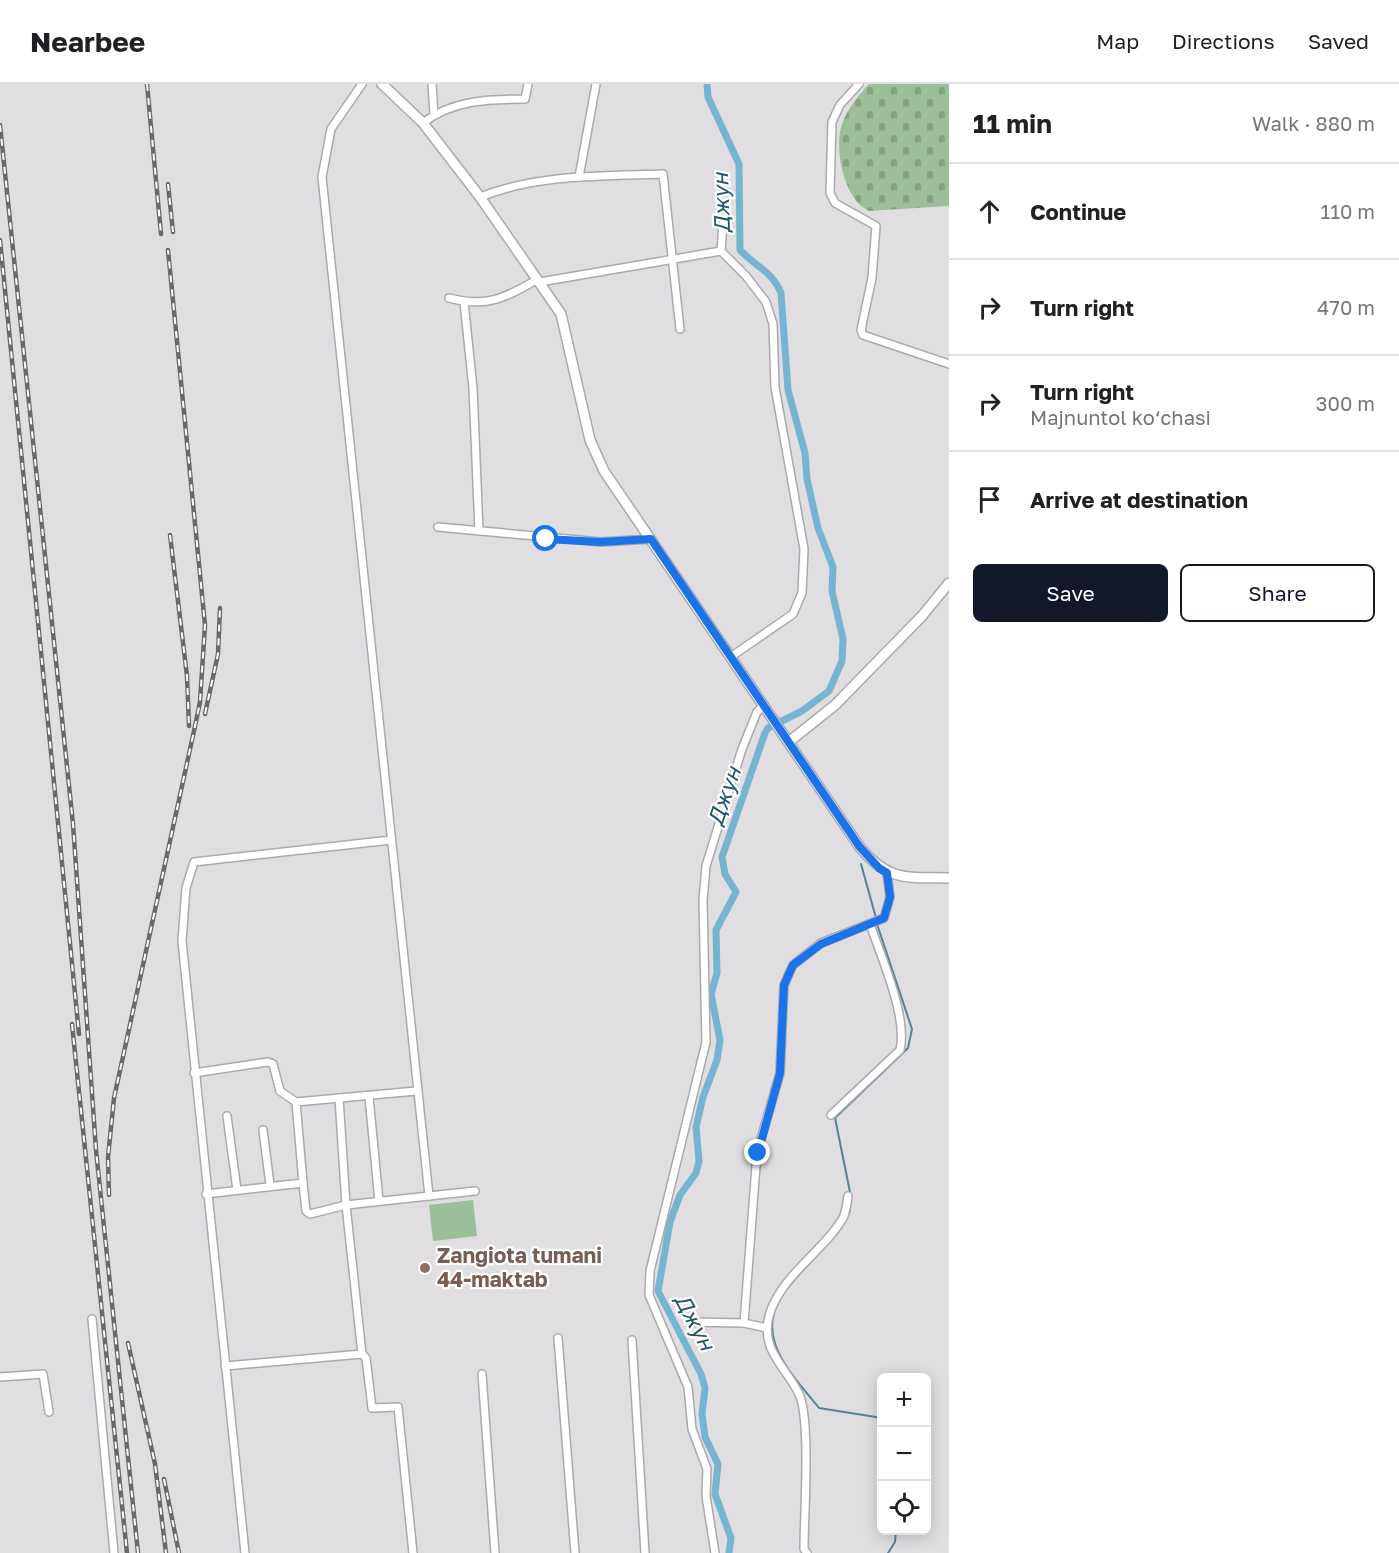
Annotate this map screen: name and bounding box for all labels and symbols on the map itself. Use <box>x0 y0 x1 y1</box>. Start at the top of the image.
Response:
water label: Джун <box>706 171 735 234</box>
route start <box>532 525 558 551</box>
water label: Джун <box>701 762 747 829</box>
route end <box>744 1139 770 1165</box>
place label: Zangiota tumani 44-maktab <box>437 1242 602 1292</box>
marker: Zangiota tumani 44-maktab <box>418 1261 432 1275</box>
water label: Джун <box>669 1288 722 1356</box>

